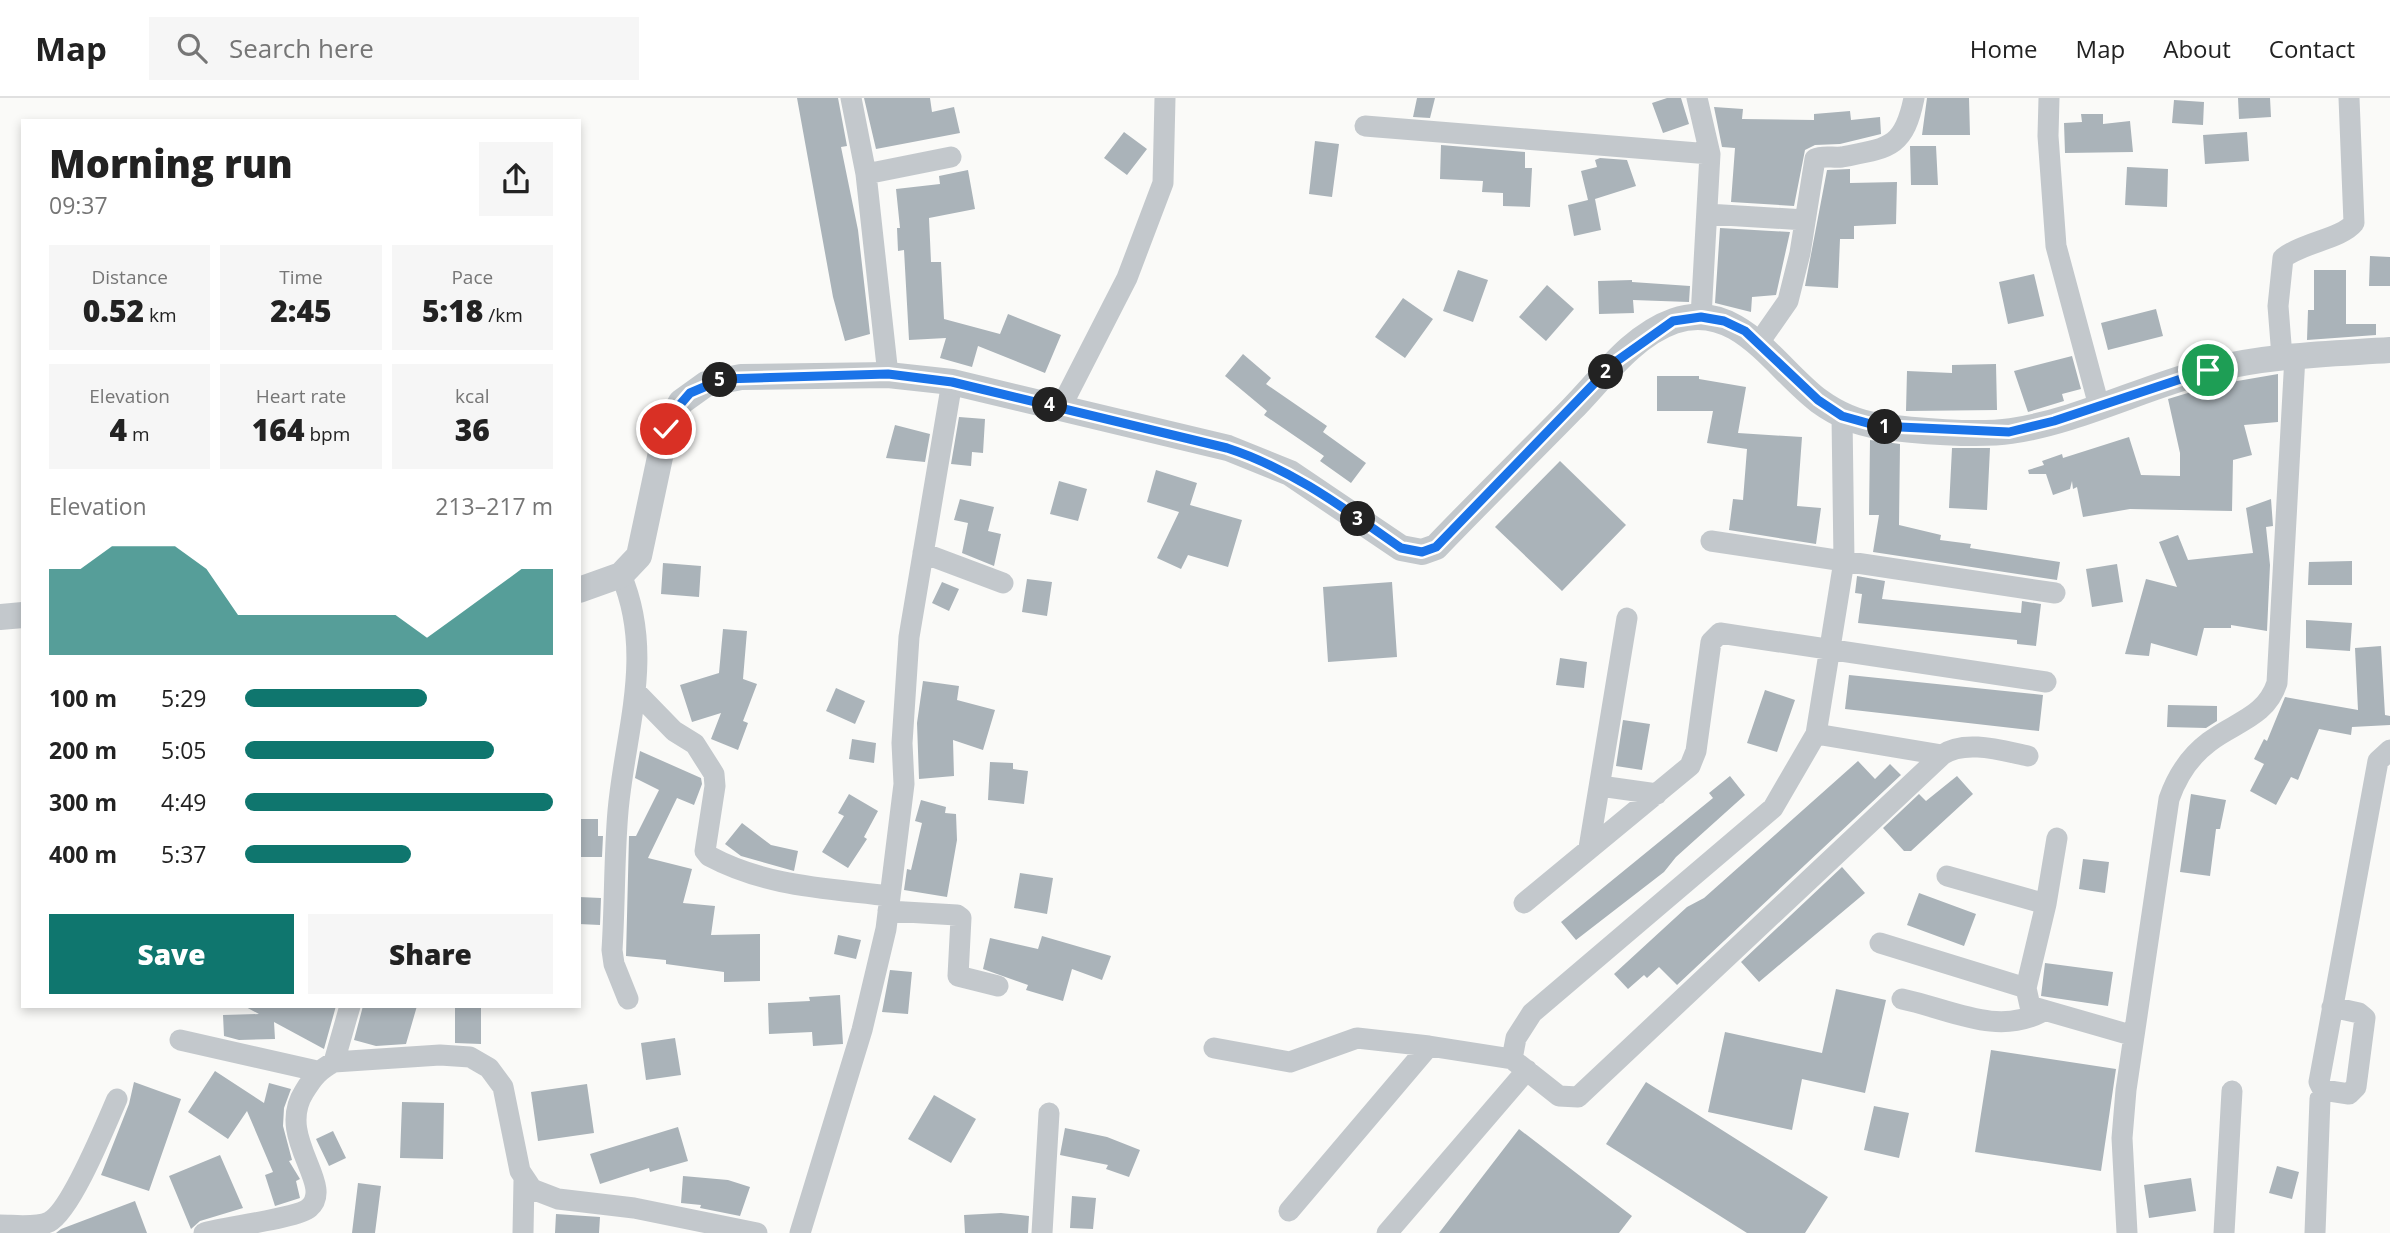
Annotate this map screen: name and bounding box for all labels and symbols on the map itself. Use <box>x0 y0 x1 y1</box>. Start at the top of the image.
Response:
pin <box>2178 340 2238 400</box>
pin: 2 <box>1588 354 1624 390</box>
pin: 5 <box>702 362 738 398</box>
pin: 4 <box>1032 388 1068 422</box>
pin <box>636 399 696 459</box>
pin: 1 <box>1868 410 1902 444</box>
pin: 3 <box>1340 502 1376 536</box>

